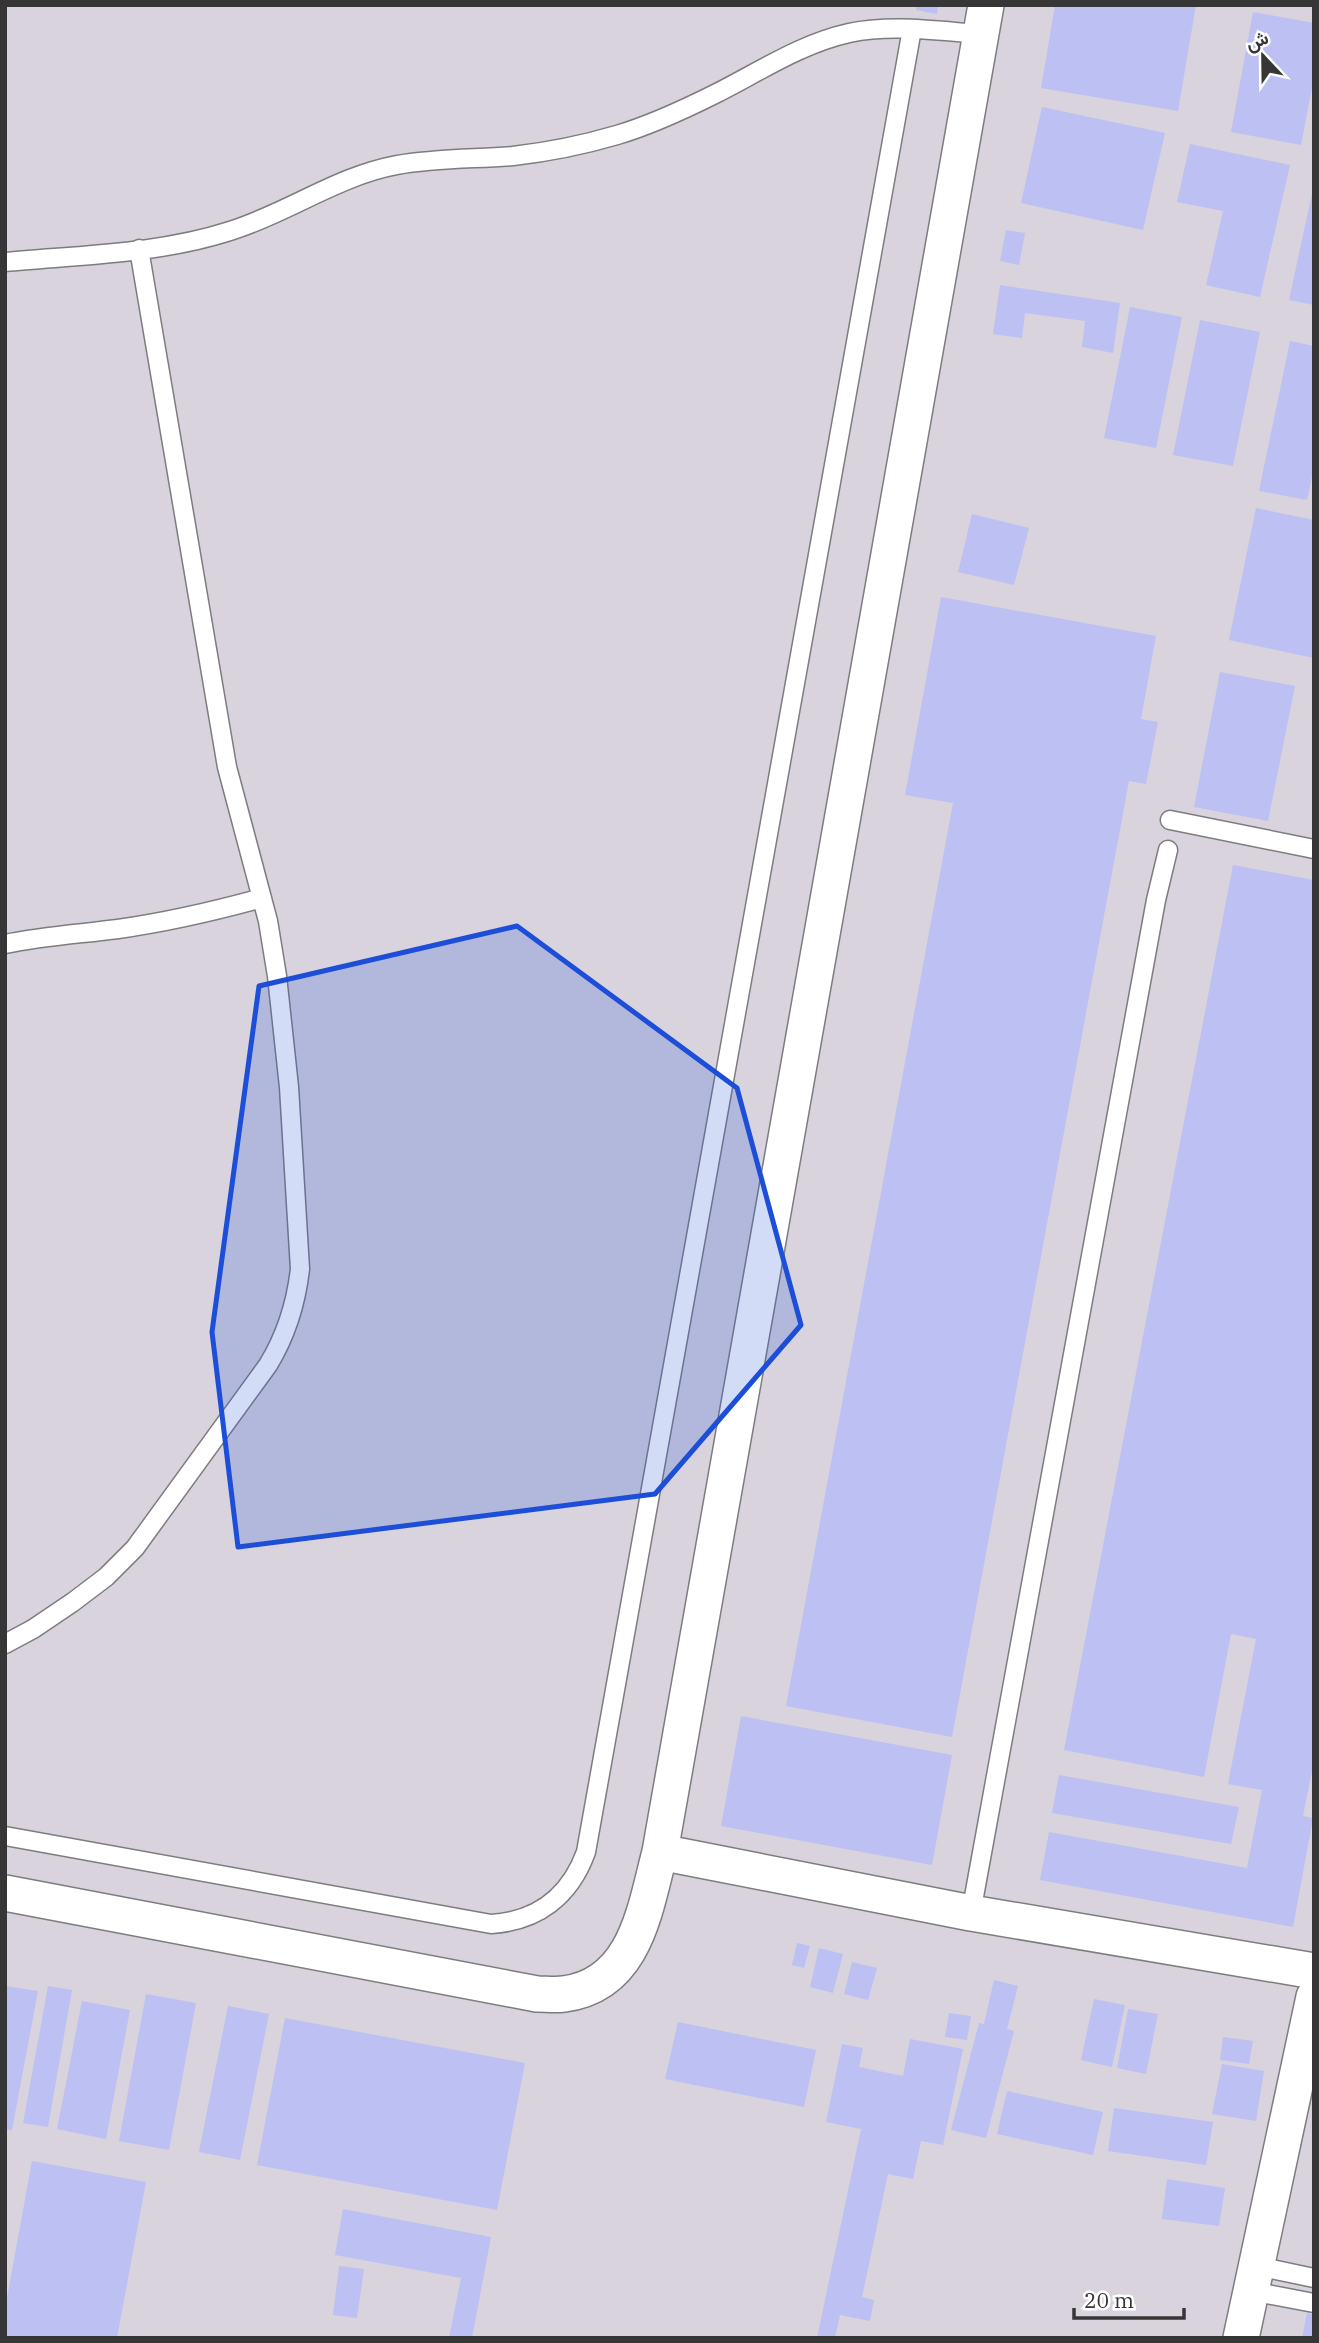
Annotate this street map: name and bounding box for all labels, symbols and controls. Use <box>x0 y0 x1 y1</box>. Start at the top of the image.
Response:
north arrow <box>1228 21 1298 91</box>
text: ش <box>1242 25 1272 56</box>
scale bar <box>1074 2276 1184 2320</box>
text: 20 m <box>1084 2286 1134 2314</box>

